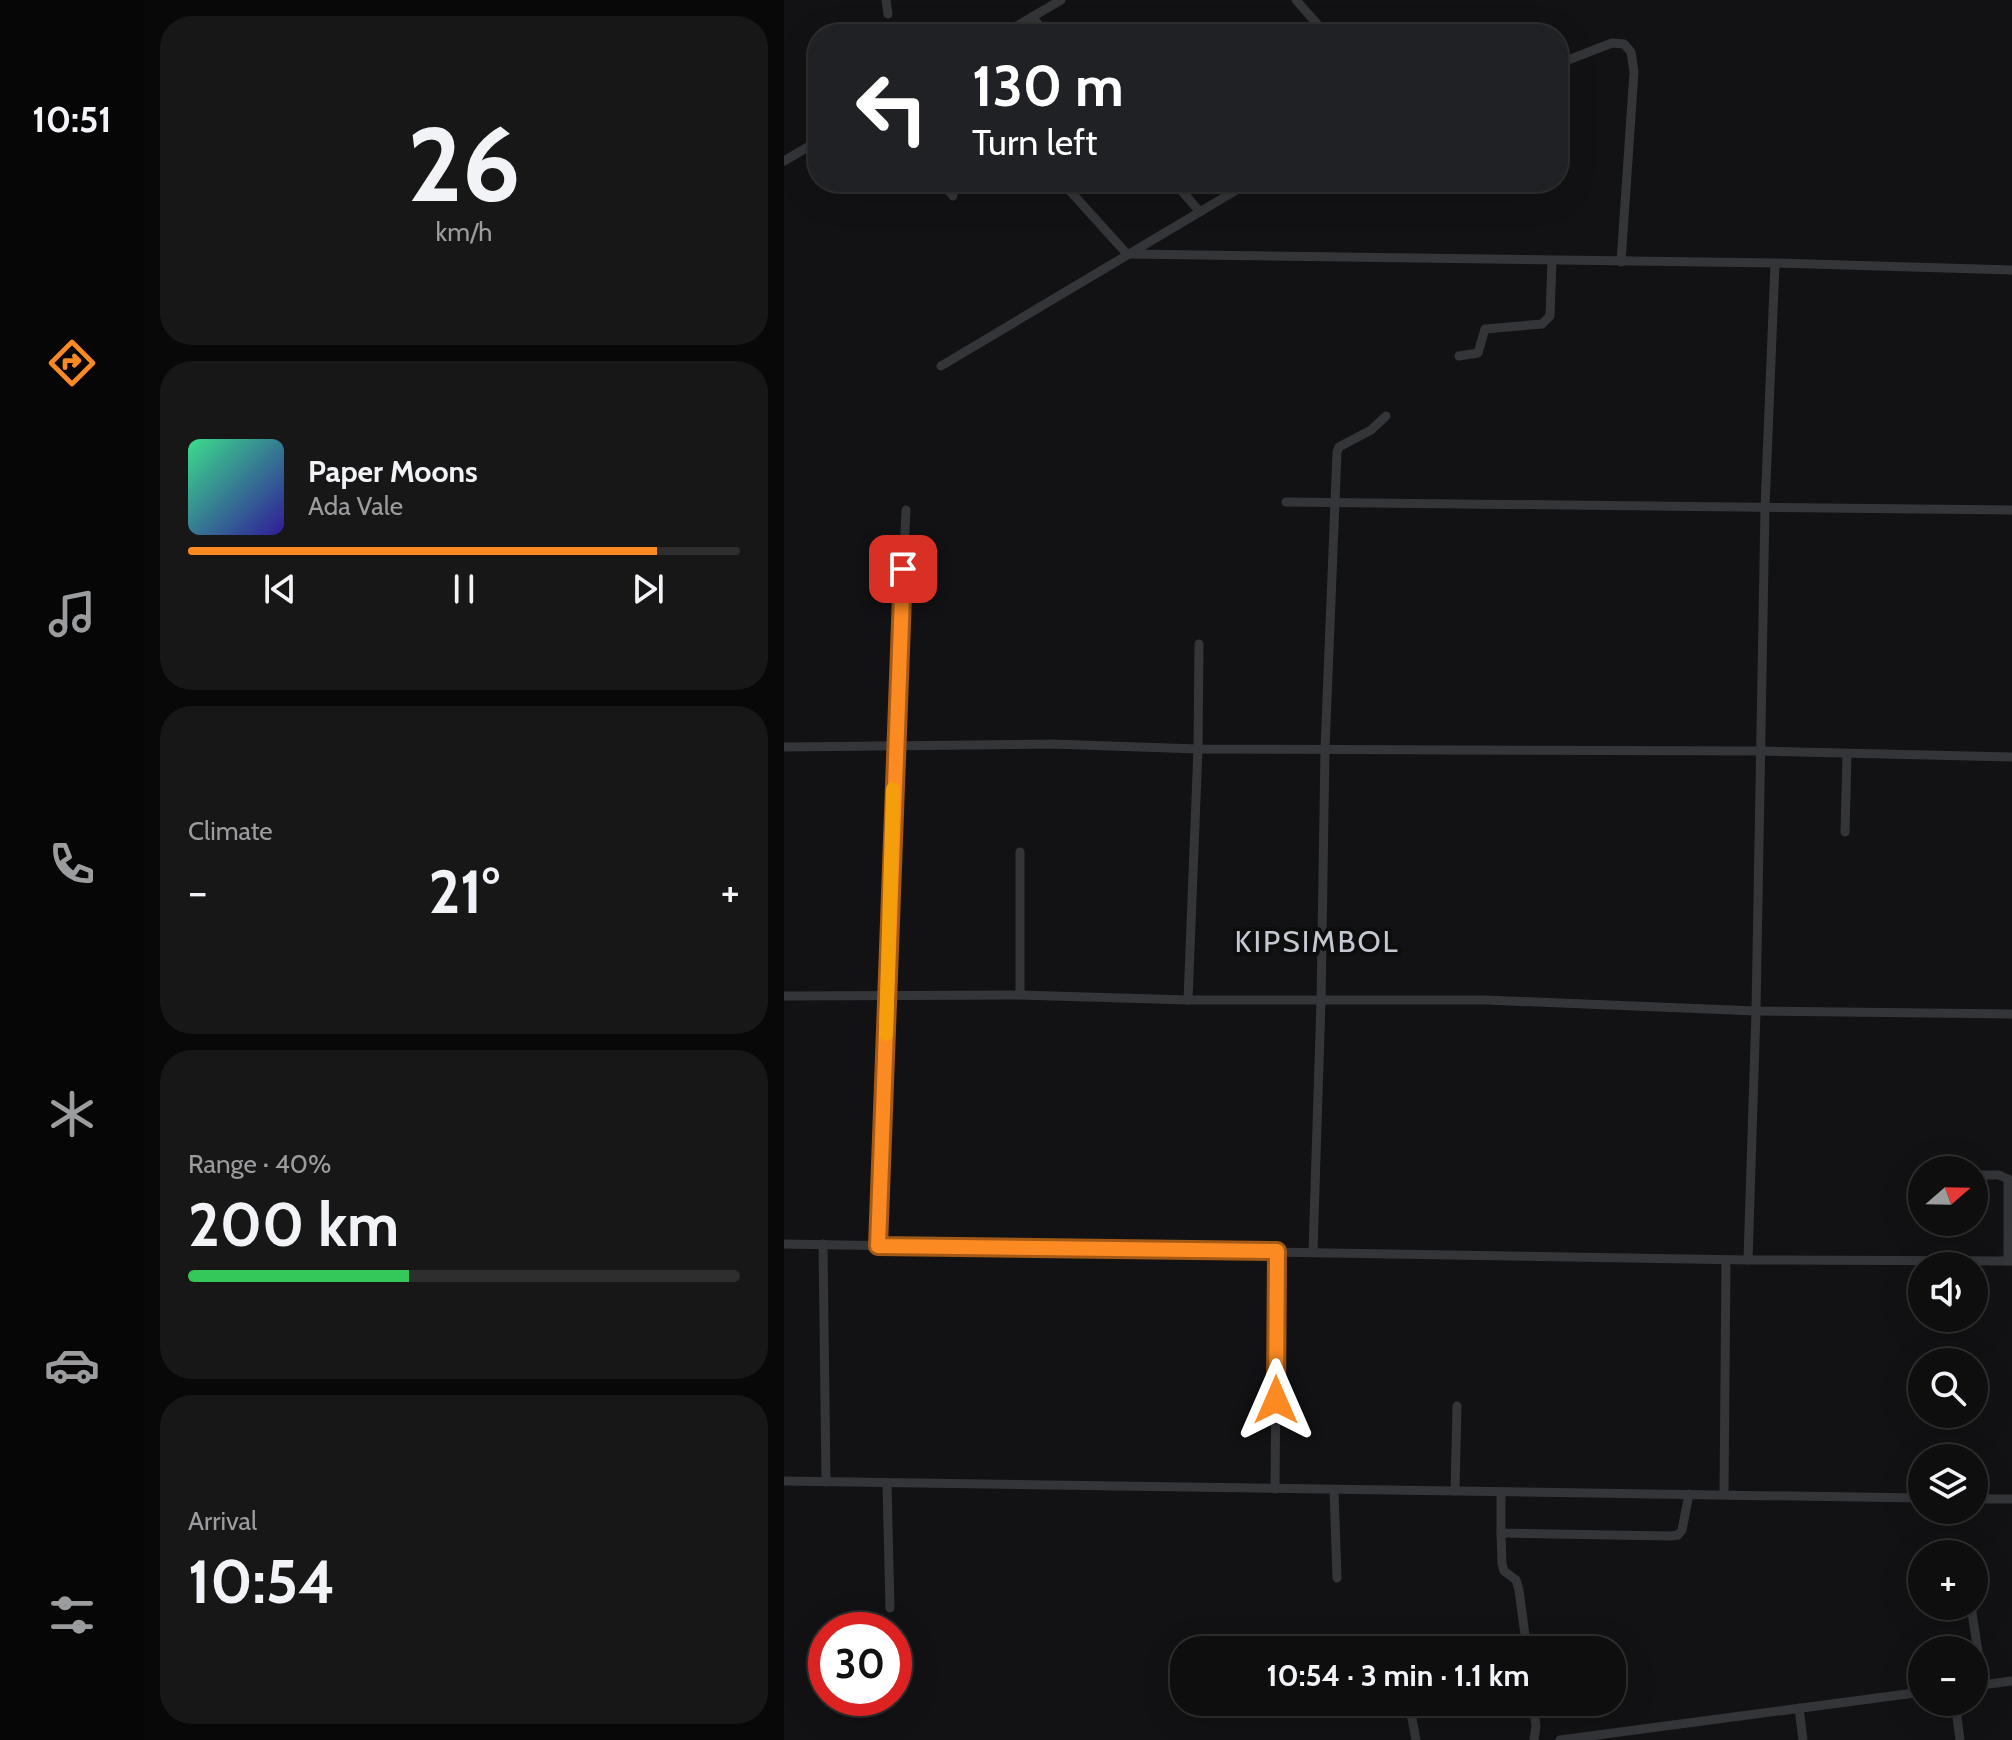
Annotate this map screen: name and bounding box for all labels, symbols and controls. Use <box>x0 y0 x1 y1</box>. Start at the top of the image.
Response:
text: 130 m <box>972 52 1124 120</box>
icon: left <box>840 56 944 160</box>
text: 10:51 <box>32 97 112 141</box>
text: 26 <box>407 101 521 227</box>
text: Turn left <box>972 120 1097 164</box>
text: km/h <box>436 216 492 248</box>
icon: directions <box>44 335 100 391</box>
text: Paper Moons <box>308 453 478 490</box>
text: Ada Vale <box>308 490 403 522</box>
pin <box>869 535 937 603</box>
icon: arrive <box>881 547 925 591</box>
icon: previous <box>258 567 302 611</box>
icon: pause <box>442 567 486 611</box>
icon: next <box>626 567 670 611</box>
icon: music <box>44 586 100 642</box>
text: Climate <box>188 815 273 847</box>
icon: phone <box>44 836 100 892</box>
text: 21° <box>428 855 500 928</box>
text: − <box>188 865 207 918</box>
text: + <box>721 865 740 918</box>
district label: KIPSIMBOL <box>1234 923 1400 960</box>
icon: climate <box>44 1086 100 1142</box>
text: Range · 40% <box>188 1148 331 1180</box>
north arrow <box>1908 1156 1988 1236</box>
map controls <box>1908 1156 1988 1716</box>
text: 200 km <box>188 1188 399 1261</box>
button: sound <box>1908 1252 1988 1332</box>
icon: car <box>44 1337 100 1393</box>
button: search <box>1908 1348 1988 1428</box>
position arrow <box>1234 1358 1318 1442</box>
button: layers <box>1908 1444 1988 1524</box>
text: Arrival <box>188 1505 257 1537</box>
button: + <box>1908 1540 1988 1620</box>
text: 10:54 <box>188 1545 335 1618</box>
icon: filters <box>44 1587 100 1643</box>
speed limit sign: 30 <box>808 1612 912 1716</box>
button: − <box>1908 1636 1988 1716</box>
text: 10:54 · 3 min · 1.1 km <box>1267 1657 1529 1694</box>

